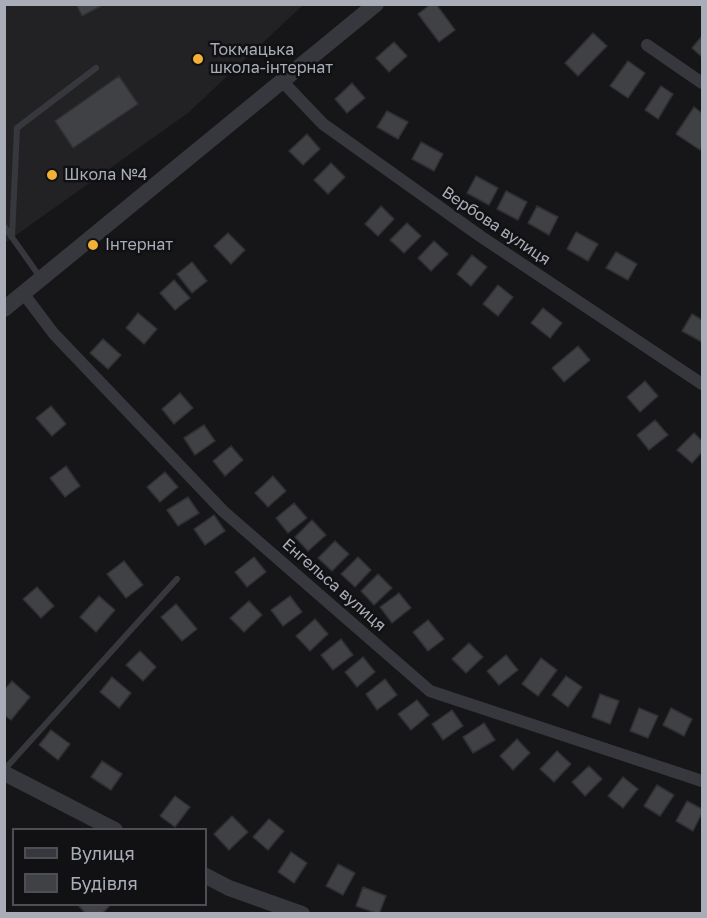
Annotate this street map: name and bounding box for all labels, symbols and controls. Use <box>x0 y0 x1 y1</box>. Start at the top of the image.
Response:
place label: Токмацька школа-інтернат <box>210 40 333 78</box>
marker: Токмацька школа-інтернат <box>191 52 205 66</box>
place label: Школа №4 <box>64 165 148 185</box>
marker: Школа №4 <box>45 168 59 182</box>
street label: Вербова вулиця <box>438 183 554 269</box>
place label: Інтернат <box>105 235 173 255</box>
marker: Інтернат <box>86 238 100 252</box>
street label: Енгельса вулиця <box>278 535 390 635</box>
legend <box>12 828 207 906</box>
text: Вулиця <box>70 842 135 864</box>
text: Будівля <box>70 872 138 894</box>

